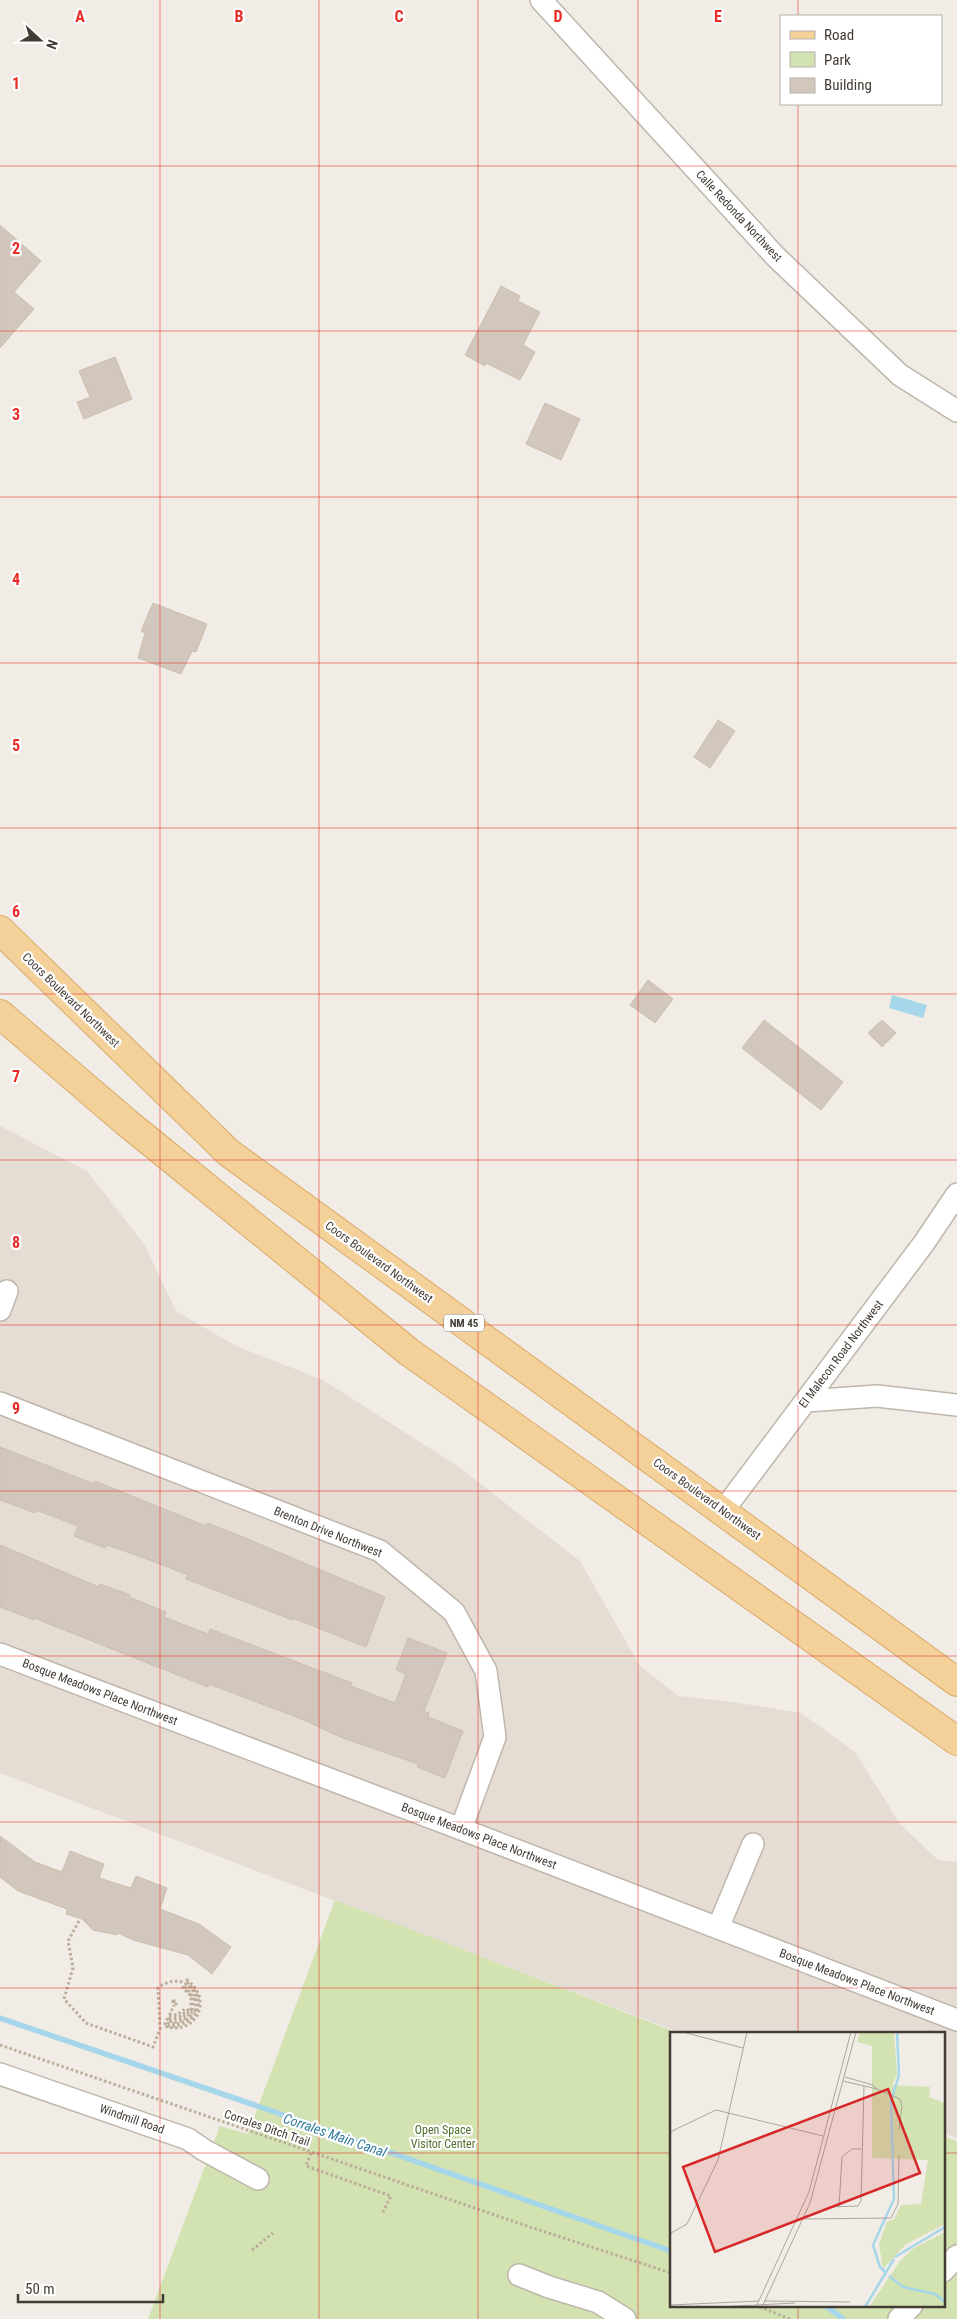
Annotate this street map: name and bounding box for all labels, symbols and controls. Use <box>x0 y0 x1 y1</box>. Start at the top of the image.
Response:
text: A <box>75 7 85 26</box>
text: B <box>235 7 244 26</box>
text: C <box>394 7 404 26</box>
text: D <box>553 7 563 26</box>
text: E <box>714 7 722 26</box>
north arrow <box>15 15 65 65</box>
legend <box>780 15 942 105</box>
text: Road <box>824 26 854 44</box>
text: N <box>43 38 61 52</box>
text: Park <box>824 51 851 69</box>
text: 1 <box>12 74 20 93</box>
text: Building <box>824 76 872 94</box>
street label: Calle Redonda Northwest <box>693 167 785 265</box>
text: 2 <box>12 239 20 258</box>
text: 3 <box>12 405 20 424</box>
text: 4 <box>12 570 20 589</box>
text: 5 <box>12 736 20 755</box>
text: 6 <box>12 902 20 921</box>
street label: Coors Boulevard Northwest <box>20 950 123 1050</box>
text: 7 <box>12 1067 20 1086</box>
street label: Coors Boulevard Northwest <box>322 1218 436 1306</box>
text: 8 <box>12 1233 20 1252</box>
street label: El Malecon Road Northwest <box>796 1297 886 1410</box>
road number: NM 45 <box>444 1315 484 1332</box>
text: 9 <box>12 1399 20 1418</box>
street label: Coors Boulevard Northwest <box>650 1455 764 1543</box>
street label: Brenton Drive Northwest <box>272 1504 385 1560</box>
street label: Bosque Meadows Place Northwest <box>20 1656 180 1728</box>
street label: Bosque Meadows Place Northwest <box>399 1800 559 1872</box>
street label: Bosque Meadows Place Northwest <box>777 1946 937 2018</box>
inset map <box>670 2032 944 2306</box>
street label: Windmill Road <box>98 2101 166 2137</box>
street label: Corrales Ditch Trail <box>222 2107 312 2149</box>
water label: Corrales Main Canal <box>281 2110 389 2160</box>
park label: Open Space Visitor Center <box>411 2123 476 2151</box>
scale bar <box>18 2272 162 2304</box>
text: 50 m <box>25 2280 55 2298</box>

